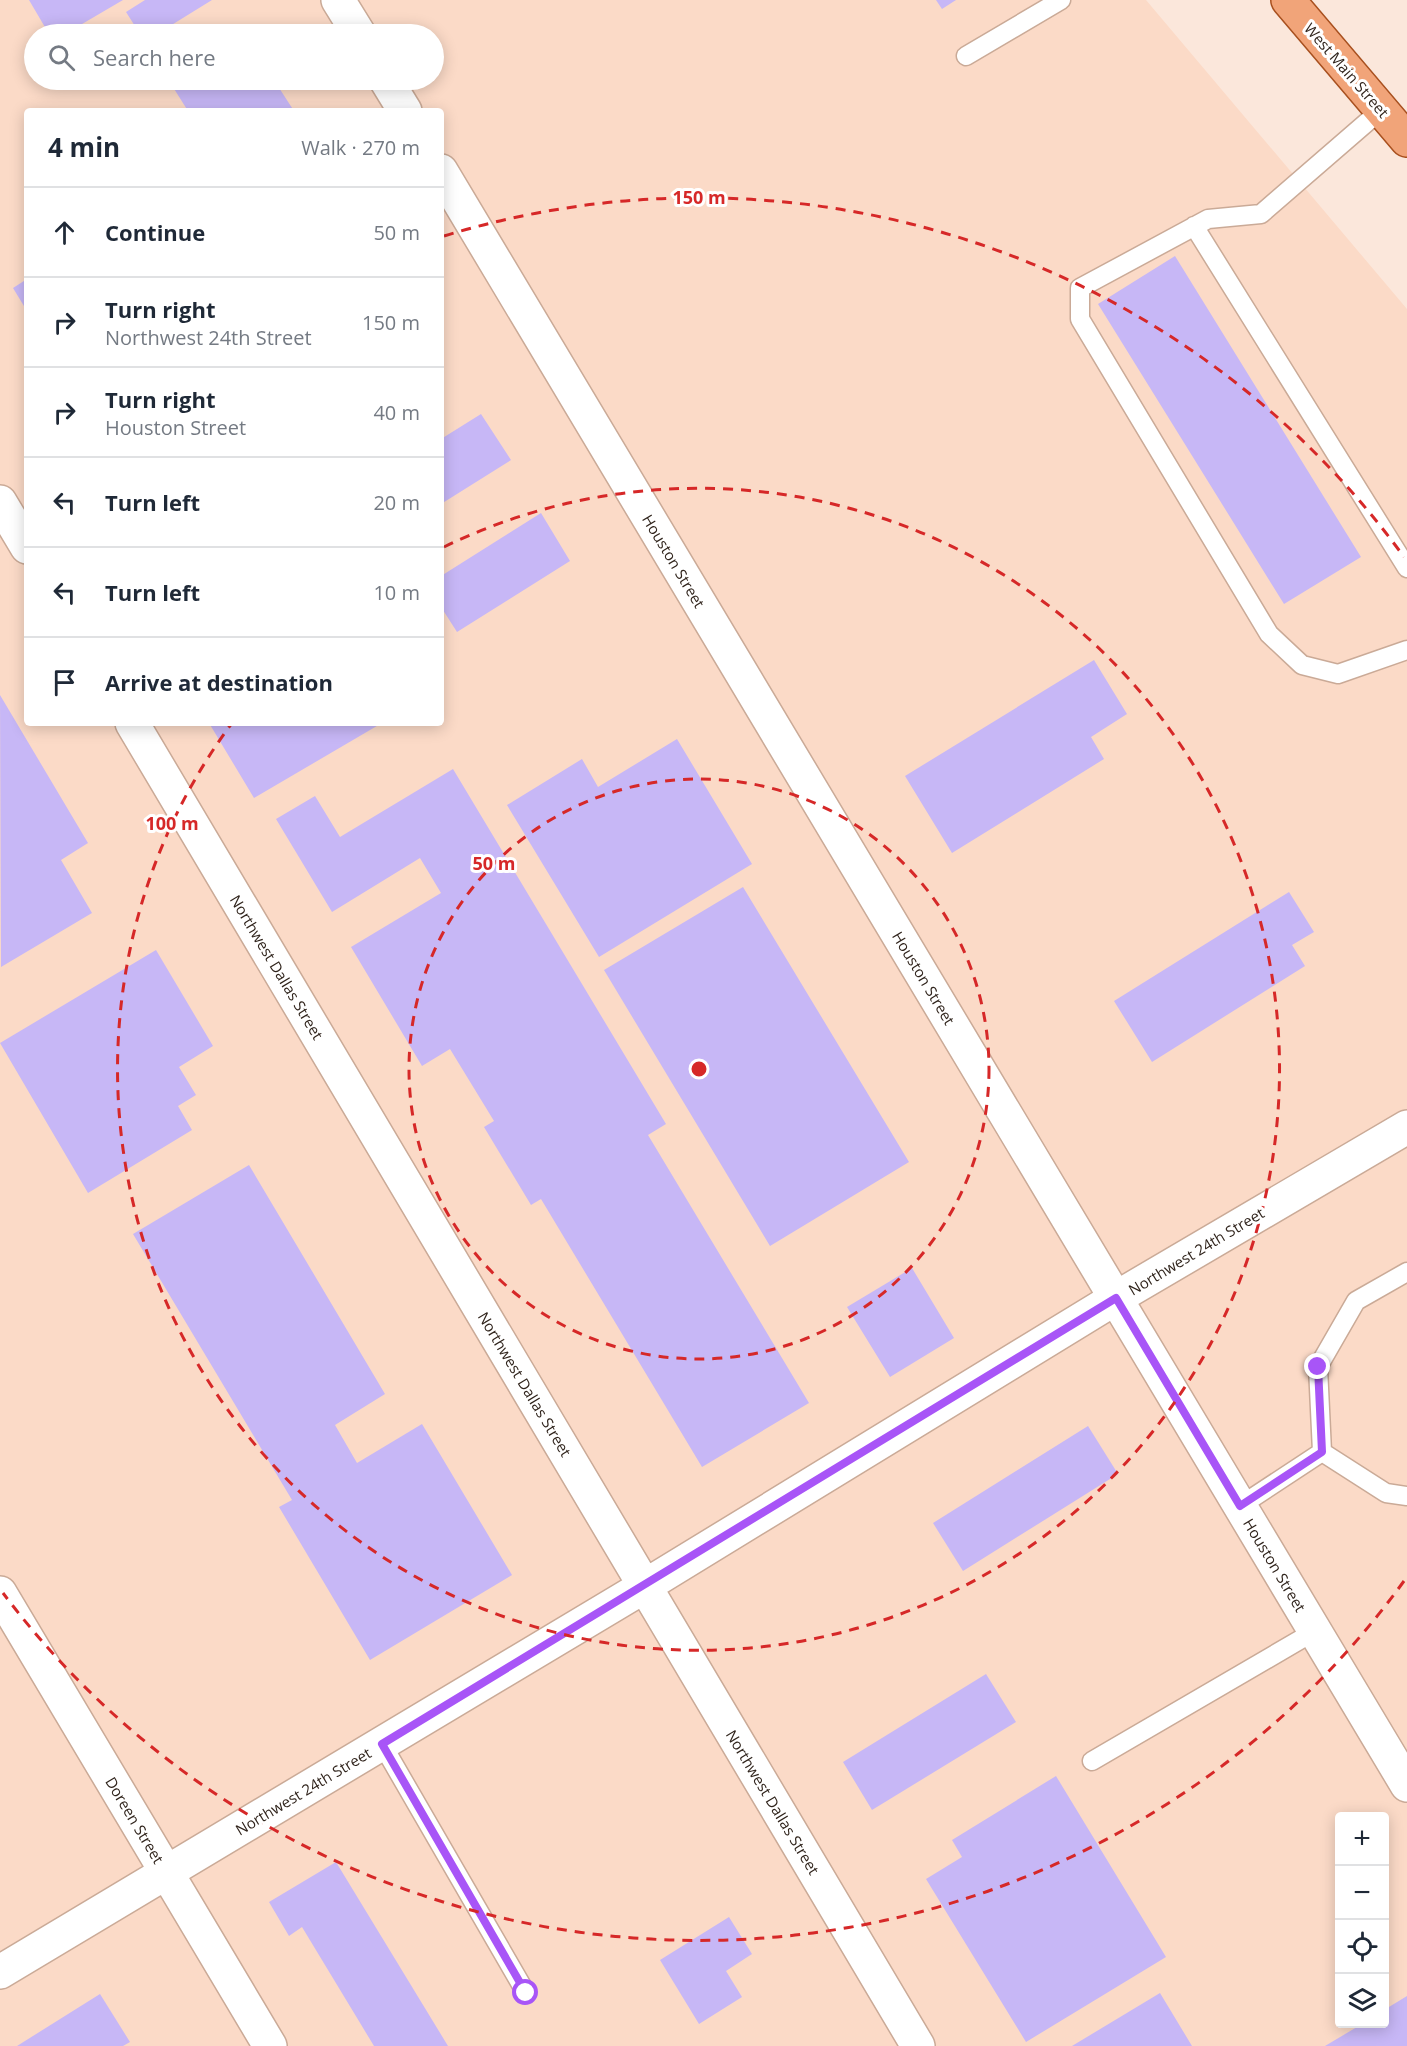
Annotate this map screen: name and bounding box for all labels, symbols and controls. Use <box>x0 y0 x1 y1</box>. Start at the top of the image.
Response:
street label: West Main Street <box>1300 18 1394 122</box>
search box <box>24 24 444 90</box>
icon: search <box>45 41 78 74</box>
text: Search here <box>93 42 216 72</box>
text: 4 min <box>48 129 120 165</box>
text: Walk · 270 m <box>301 134 420 161</box>
text: 150 m <box>672 185 726 209</box>
icon: ahead <box>48 216 81 249</box>
text: Continue <box>105 217 205 247</box>
text: 50 m <box>373 219 420 246</box>
text: Turn right <box>105 294 216 324</box>
icon: right <box>48 306 81 339</box>
text: 150 m <box>362 309 420 336</box>
text: Northwest 24th Street <box>105 324 312 351</box>
text: Turn right <box>105 384 216 414</box>
icon: right <box>48 396 81 429</box>
text: 40 m <box>373 399 420 426</box>
text: Houston Street <box>105 414 246 441</box>
icon: left <box>48 486 81 519</box>
text: Turn left <box>105 487 200 517</box>
text: 20 m <box>373 489 420 516</box>
street label: Houston Street <box>638 511 710 611</box>
icon: left <box>48 576 81 609</box>
text: Turn left <box>105 577 200 607</box>
text: 10 m <box>373 579 420 606</box>
icon: arrive <box>48 666 81 699</box>
text: Arrive at destination <box>105 667 333 697</box>
text: 100 m <box>145 811 199 835</box>
text: 50 m <box>473 851 515 875</box>
street label: Northwest Dallas Street <box>226 891 328 1043</box>
street label: Houston Street <box>888 928 960 1028</box>
centre of rings <box>689 1059 709 1079</box>
street label: Northwest 24th Street <box>1124 1203 1268 1299</box>
street label: Northwest Dallas Street <box>474 1308 576 1460</box>
route end <box>1304 1353 1330 1379</box>
street label: Houston Street <box>1239 1515 1311 1615</box>
street label: Northwest Dallas Street <box>722 1726 824 1878</box>
street label: Northwest 24th Street <box>231 1743 375 1839</box>
street label: Doreen Street <box>101 1773 169 1867</box>
map controls <box>1335 1812 1389 2028</box>
button: + <box>1335 1812 1389 1866</box>
button: − <box>1335 1866 1389 1920</box>
button: locate <box>1335 1920 1389 1974</box>
button: layers <box>1335 1974 1389 2028</box>
route start <box>512 1979 538 2005</box>

